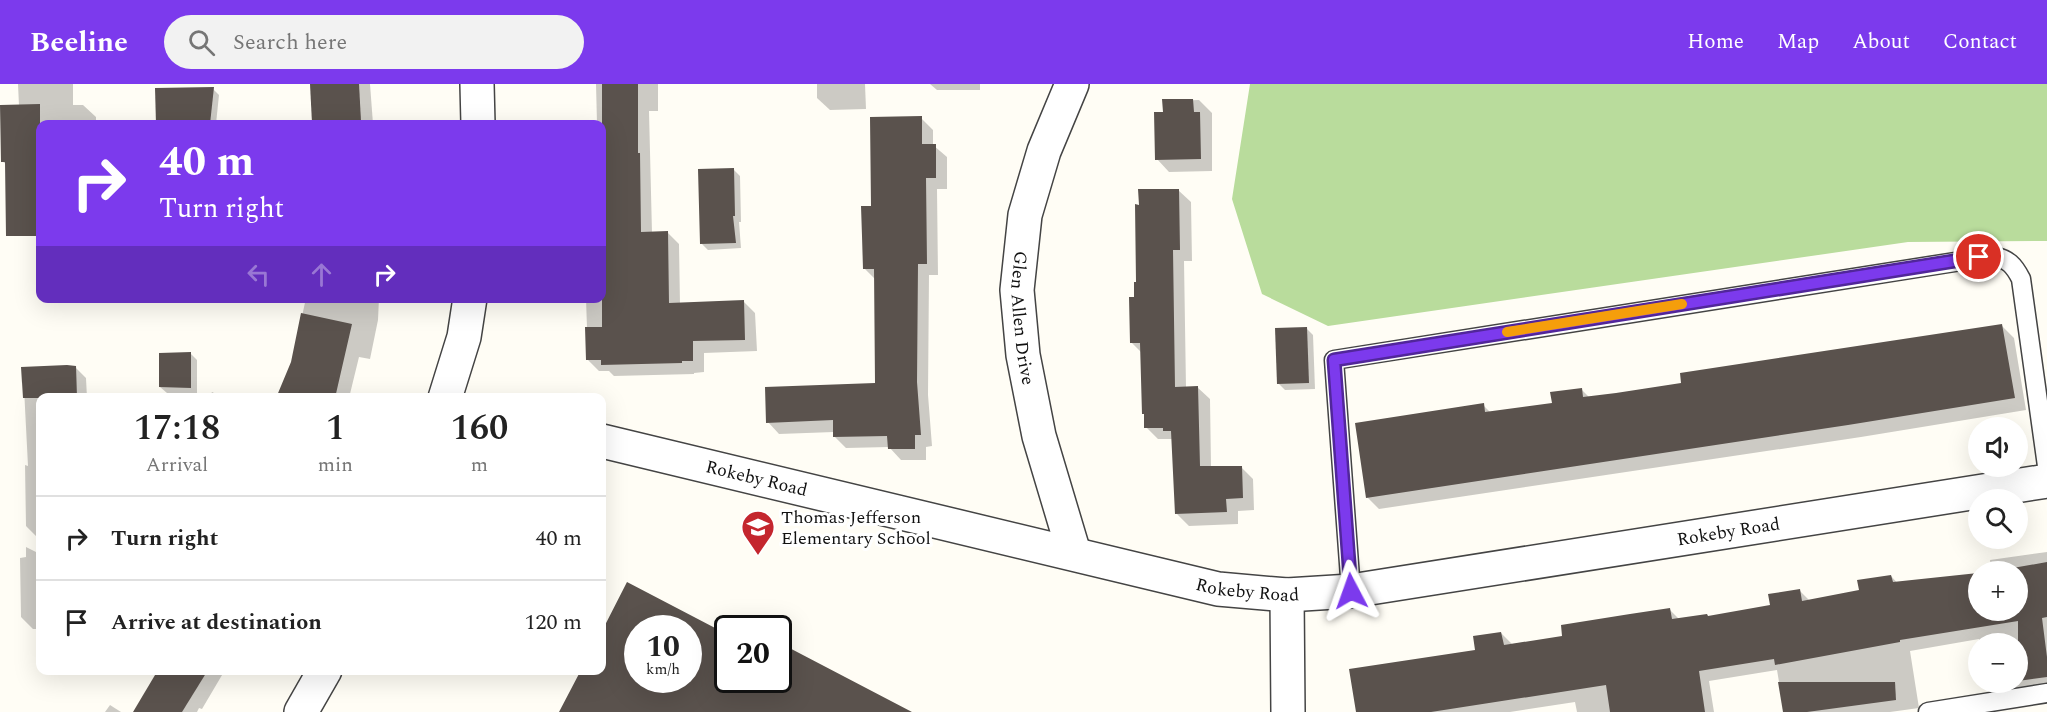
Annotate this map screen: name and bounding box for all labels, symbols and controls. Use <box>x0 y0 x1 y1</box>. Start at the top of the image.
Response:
search box <box>164 15 584 69</box>
text: Beeline <box>30 21 128 64</box>
icon: search <box>185 26 218 59</box>
text: Search here <box>233 26 347 59</box>
text: Home <box>1687 26 1744 58</box>
text: Map <box>1777 26 1819 58</box>
text: About <box>1852 26 1910 58</box>
text: Contact <box>1943 26 2017 58</box>
text: 40 m <box>159 131 254 194</box>
icon: right <box>60 144 138 222</box>
text: Turn right <box>159 188 284 230</box>
pin <box>1953 231 2004 282</box>
icon: arrive <box>1962 240 1995 273</box>
street label: Glen Allen Drive <box>1003 250 1042 387</box>
icon: left <box>242 258 275 291</box>
icon: ahead <box>305 258 338 291</box>
icon: right <box>368 258 401 291</box>
text: 17:18 <box>134 401 220 456</box>
text: 1 <box>326 401 345 456</box>
text: 160 <box>450 401 508 456</box>
map controls <box>1968 417 2028 693</box>
button: sound <box>1968 417 2028 477</box>
text: Arrival <box>146 450 208 480</box>
text: min <box>318 450 353 480</box>
text: m <box>471 450 488 480</box>
street label: Rokeby Road <box>703 453 810 504</box>
button: search <box>1968 489 2028 549</box>
place label: Thomas Jefferson Elementary School <box>781 504 931 552</box>
school or university icon: Thomas Jefferson Elementary School <box>740 509 776 556</box>
street label: Rokeby Road <box>1675 510 1782 553</box>
icon: right <box>60 522 93 555</box>
text: Turn right <box>111 522 218 555</box>
text: 40 m <box>536 522 582 555</box>
position arrow <box>1319 559 1383 623</box>
button: + <box>1968 561 2028 621</box>
street label: Rokeby Road <box>1193 571 1300 609</box>
icon: arrive <box>60 606 93 639</box>
text: Arrive at destination <box>111 606 322 639</box>
text: 120 m <box>525 606 582 639</box>
speed limit sign: 20 <box>714 615 792 693</box>
text: 10 <box>646 624 680 670</box>
button: − <box>1968 633 2028 693</box>
text: km/h <box>646 658 680 681</box>

